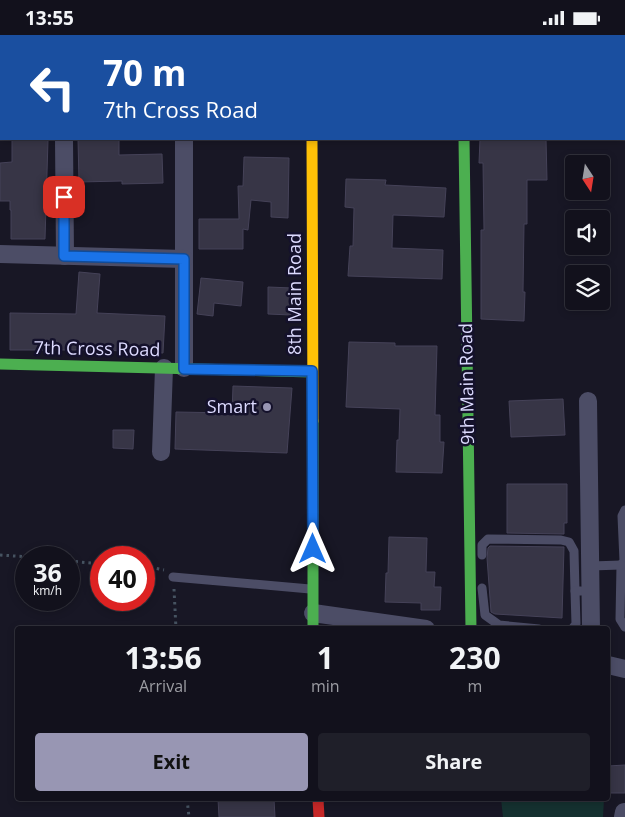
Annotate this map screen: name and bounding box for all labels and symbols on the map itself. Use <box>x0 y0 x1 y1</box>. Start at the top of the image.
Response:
north arrow <box>565 155 610 200</box>
pin <box>43 176 85 218</box>
street label: 8th Main Road <box>282 233 306 355</box>
street label: 9th Main Road <box>453 323 479 445</box>
street label: 7th Cross Road <box>33 335 161 361</box>
place label: Smart <box>207 394 257 418</box>
marker: Smart <box>261 401 273 413</box>
position arrow <box>286 522 338 574</box>
speed limit sign: 40 <box>90 546 155 611</box>

